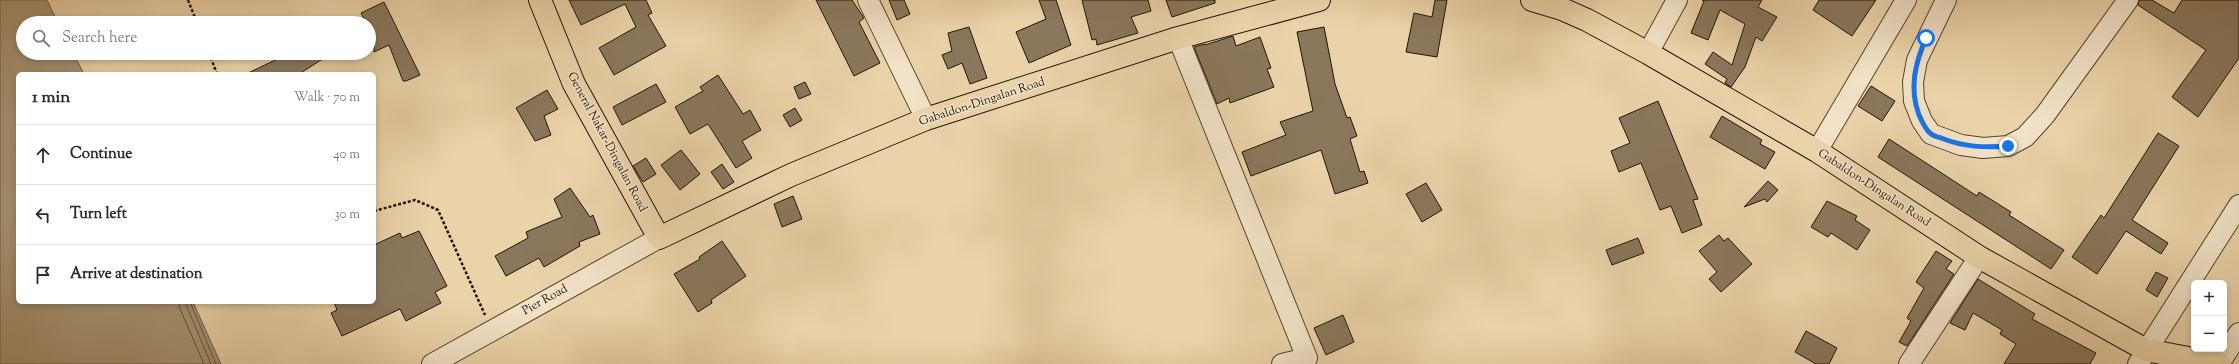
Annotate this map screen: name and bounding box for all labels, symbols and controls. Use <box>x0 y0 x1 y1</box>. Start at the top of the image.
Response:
search box <box>16 16 376 60</box>
icon: search <box>30 27 52 49</box>
text: Search here <box>62 28 137 49</box>
route start <box>1917 29 1935 47</box>
street label: General Nakar-Dingalan Road <box>562 69 652 215</box>
street label: Gabaldon-Dingalan Road <box>917 73 1048 131</box>
text: 1 min <box>32 86 70 110</box>
text: Walk · 70 m <box>294 89 360 107</box>
route end <box>1999 137 2017 155</box>
icon: ahead <box>32 144 54 166</box>
text: Continue <box>70 144 132 165</box>
street label: Gabaldon-Dingalan Road <box>1814 145 1934 232</box>
text: 40 m <box>333 146 360 164</box>
icon: left <box>32 204 54 226</box>
text: Turn left <box>70 204 127 225</box>
text: 30 m <box>334 206 360 224</box>
icon: arrive <box>32 264 54 286</box>
text: Arrive at destination <box>70 264 203 285</box>
street label: Pier Road <box>519 280 571 320</box>
map controls <box>2191 280 2227 352</box>
button: + <box>2191 280 2227 316</box>
button: − <box>2191 316 2227 352</box>

